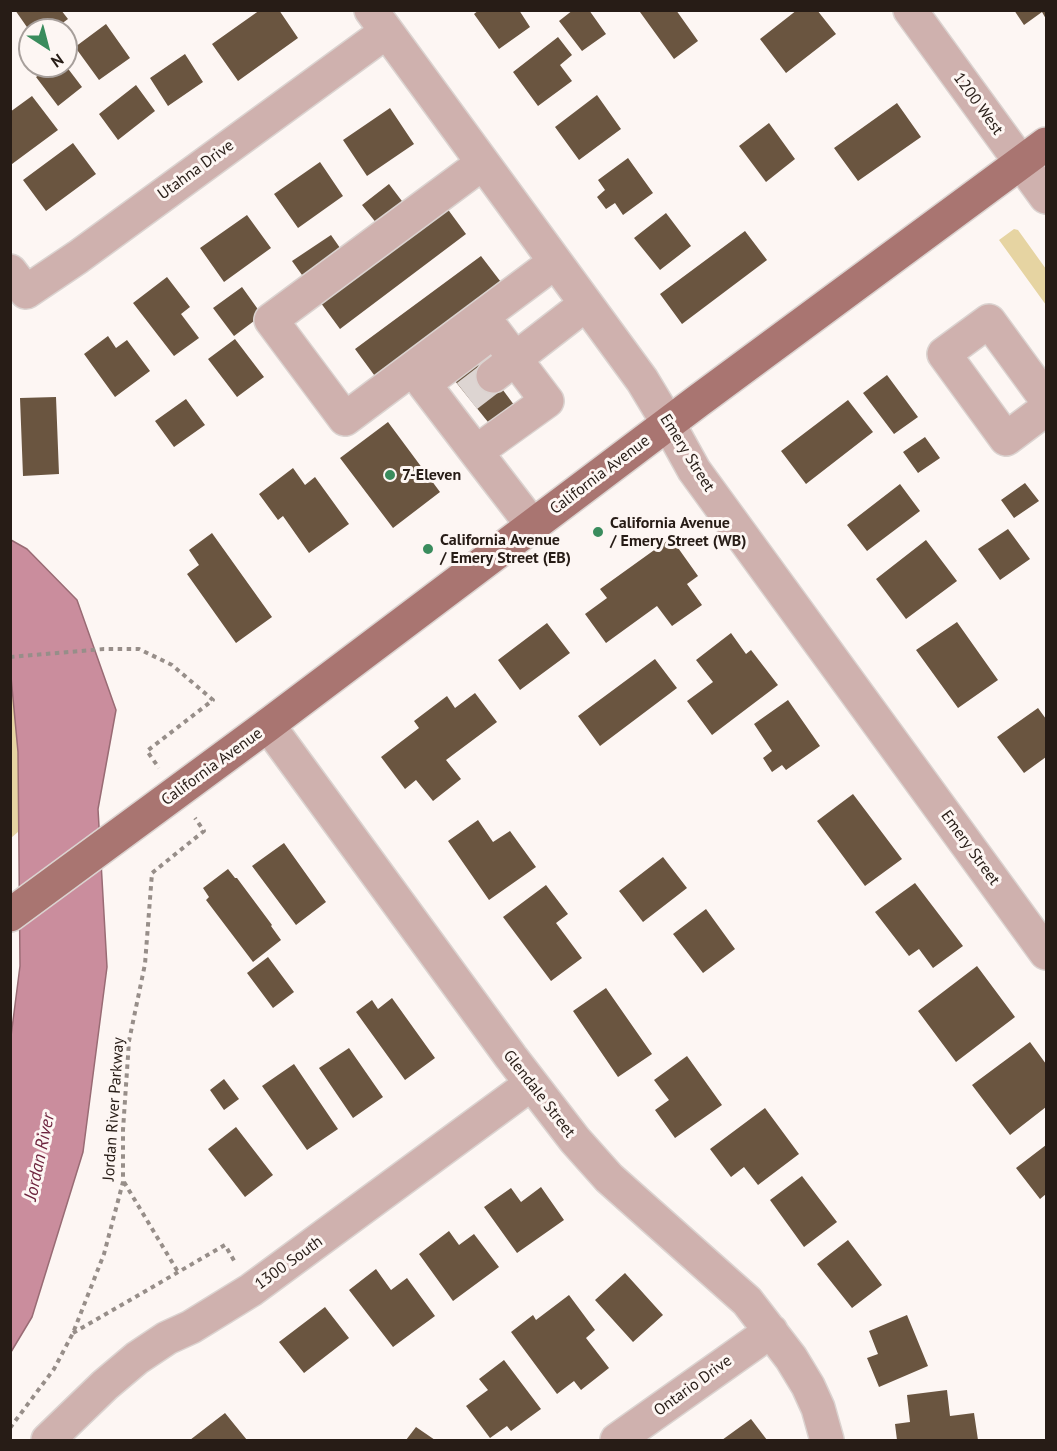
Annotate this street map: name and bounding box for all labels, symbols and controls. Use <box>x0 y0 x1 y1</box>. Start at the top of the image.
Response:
north arrow <box>18 18 78 78</box>
text: N <box>47 50 68 72</box>
street label: 1200 West <box>949 69 1007 139</box>
street label: Utahna Drive <box>154 136 238 204</box>
street label: Emery Street <box>656 411 718 495</box>
street label: California Avenue <box>546 431 654 519</box>
place label: 7-Eleven <box>402 465 461 485</box>
marker: 7-Eleven <box>383 468 397 482</box>
place label: California Avenue / Emery Street (WB) <box>610 513 746 551</box>
marker: California Avenue / Emery Street (WB) <box>591 525 605 539</box>
place label: California Avenue / Emery Street (EB) <box>440 530 571 568</box>
marker: California Avenue / Emery Street (EB) <box>421 542 435 556</box>
street label: California Avenue <box>158 724 266 810</box>
street label: Emery Street <box>936 807 1004 889</box>
street label: Jordan River Parkway <box>99 1037 129 1181</box>
street label: Glendale Street <box>499 1046 579 1142</box>
water label: Jordan River <box>20 1111 60 1203</box>
street label: 1300 South <box>251 1232 327 1294</box>
street label: Ontario Drive <box>650 1351 736 1421</box>

